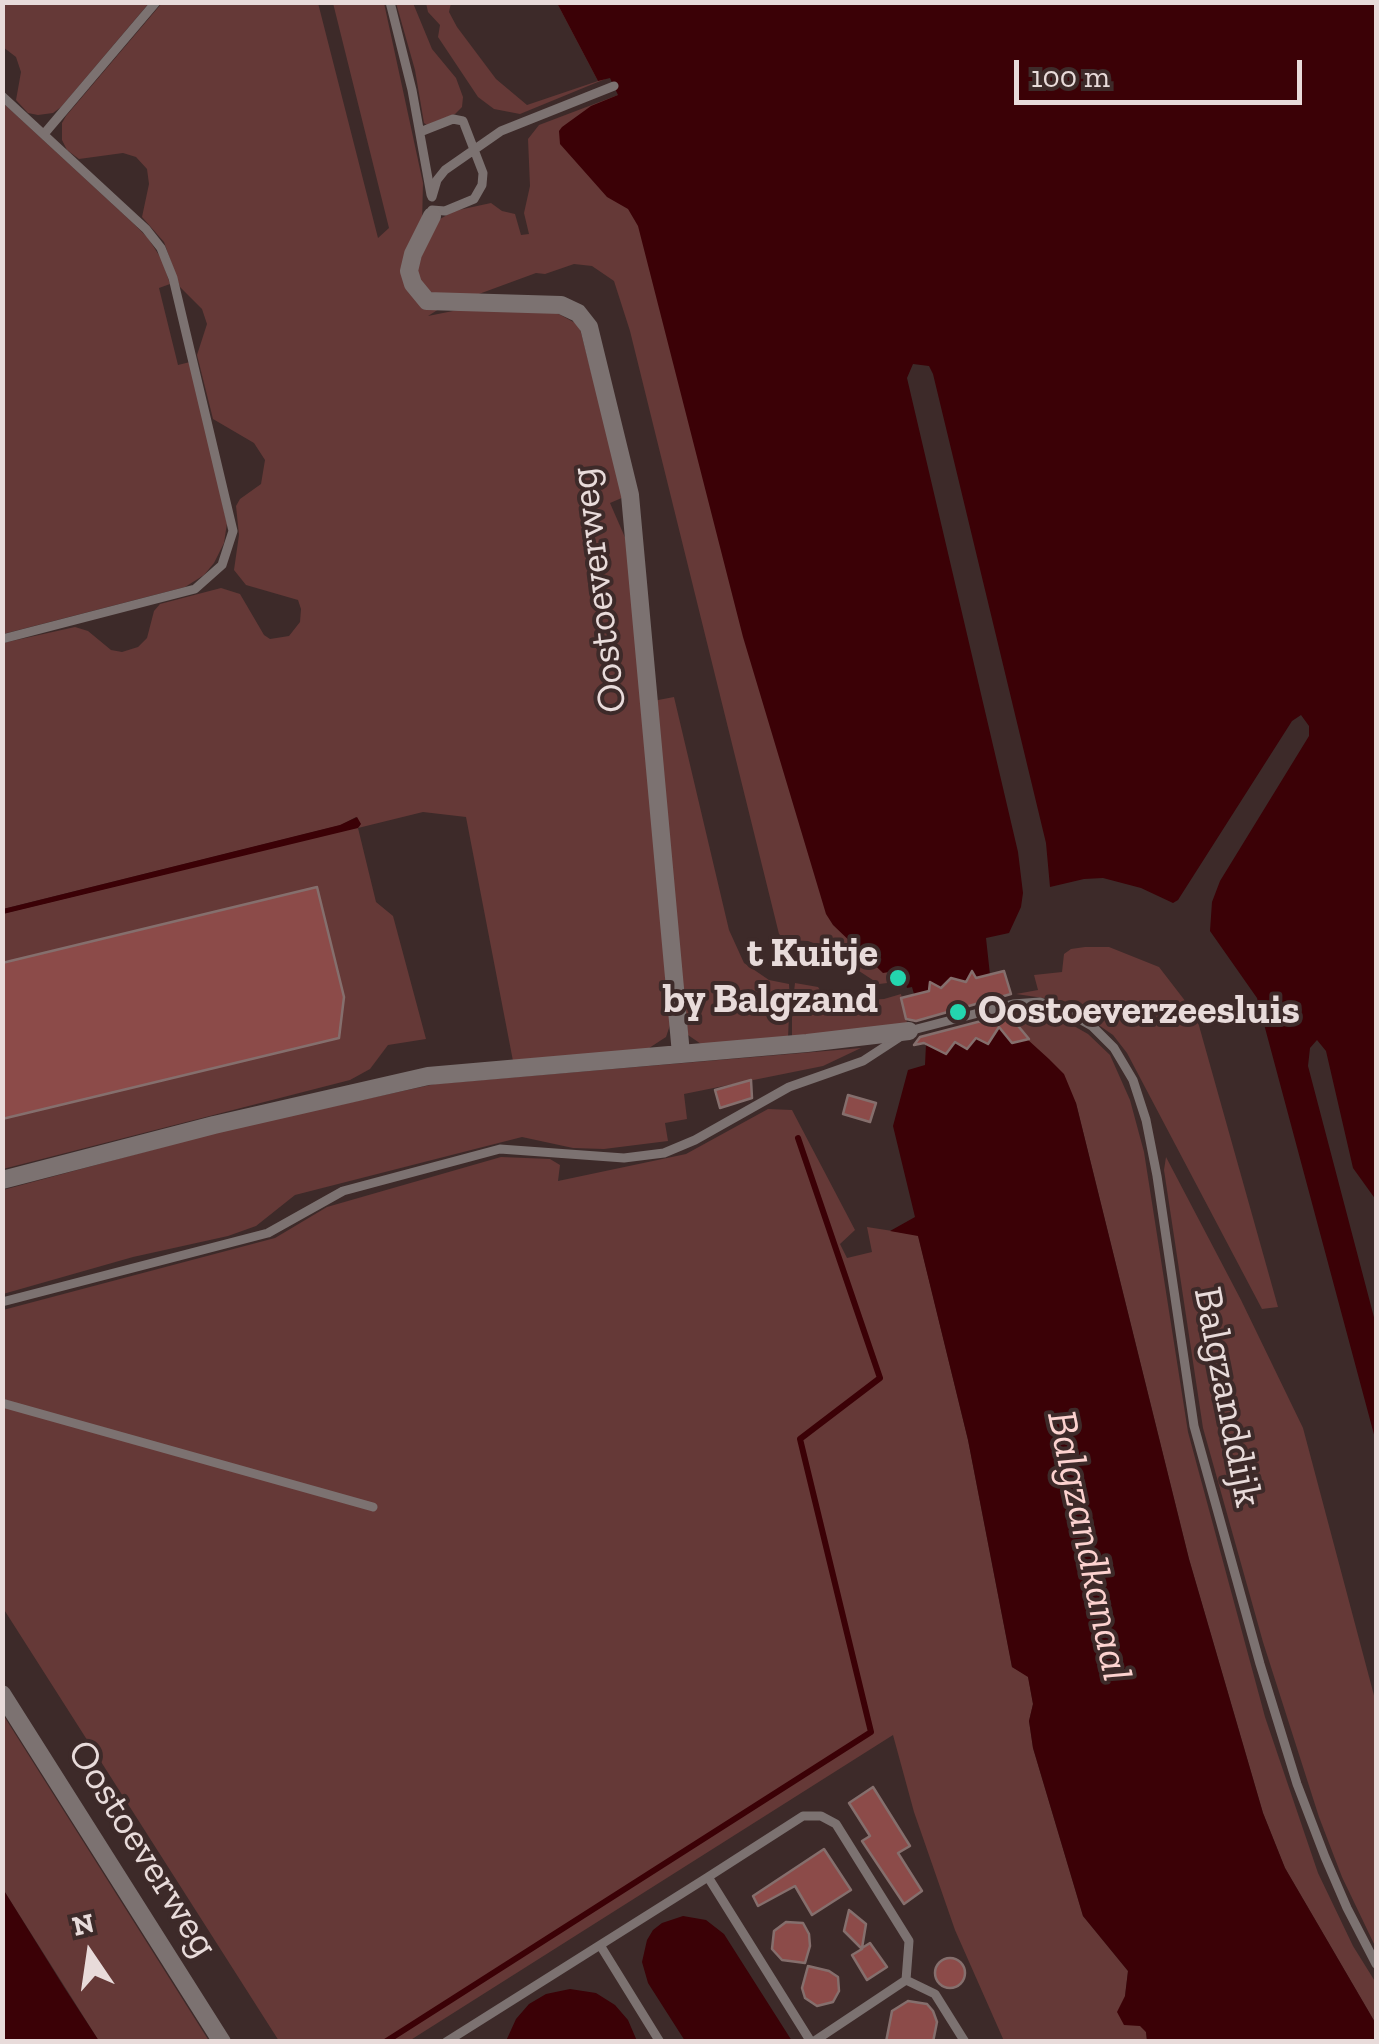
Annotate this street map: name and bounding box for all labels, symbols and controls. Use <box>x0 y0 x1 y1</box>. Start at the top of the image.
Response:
scale bar <box>1019 40 1306 102</box>
text: 100 m <box>1031 59 1110 95</box>
street label: Oostoeverweg <box>560 465 638 715</box>
place label: t Kuitje by Balgzand <box>663 931 878 1025</box>
marker: t Kuitje by Balgzand <box>887 967 909 989</box>
place label: Oostoeverzeesluis <box>978 988 1300 1036</box>
marker: Oostoeverzeesluis <box>947 1001 969 1023</box>
street label: Balgzanddijk <box>1182 1283 1272 1511</box>
water label: Balgzandkanaal <box>1035 1406 1141 1686</box>
street label: Oostoeverweg <box>56 1732 228 1966</box>
north arrow <box>40 1904 140 2004</box>
text: N <box>69 1906 97 1943</box>

